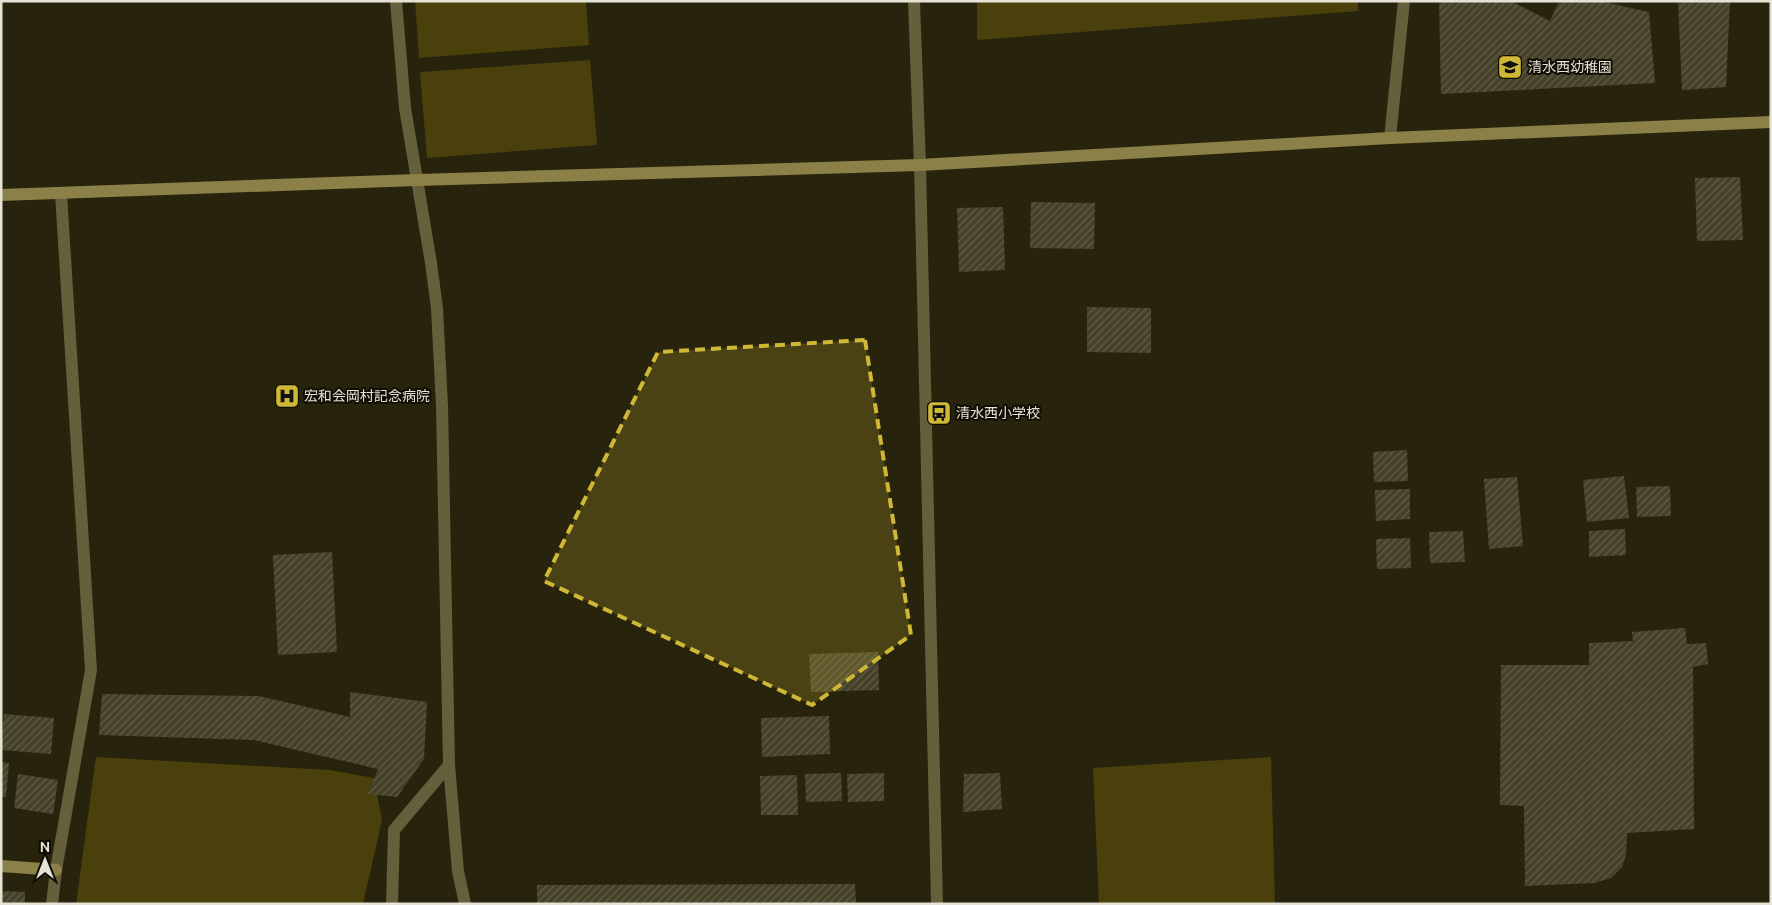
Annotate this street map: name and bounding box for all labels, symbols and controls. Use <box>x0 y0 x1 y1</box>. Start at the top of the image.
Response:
school or university icon: 清水西幼稚園 <box>1497 54 1523 80</box>
place label: 清水西幼稚園 <box>1528 59 1612 75</box>
hospital icon: 宏和会岡村記念病院 <box>274 383 300 409</box>
place label: 宏和会岡村記念病院 <box>304 388 430 404</box>
bus stop icon: 清水西小学校 <box>926 400 952 426</box>
place label: 清水西小学校 <box>956 405 1040 421</box>
north arrow <box>20 835 70 885</box>
text: N <box>40 839 50 855</box>

